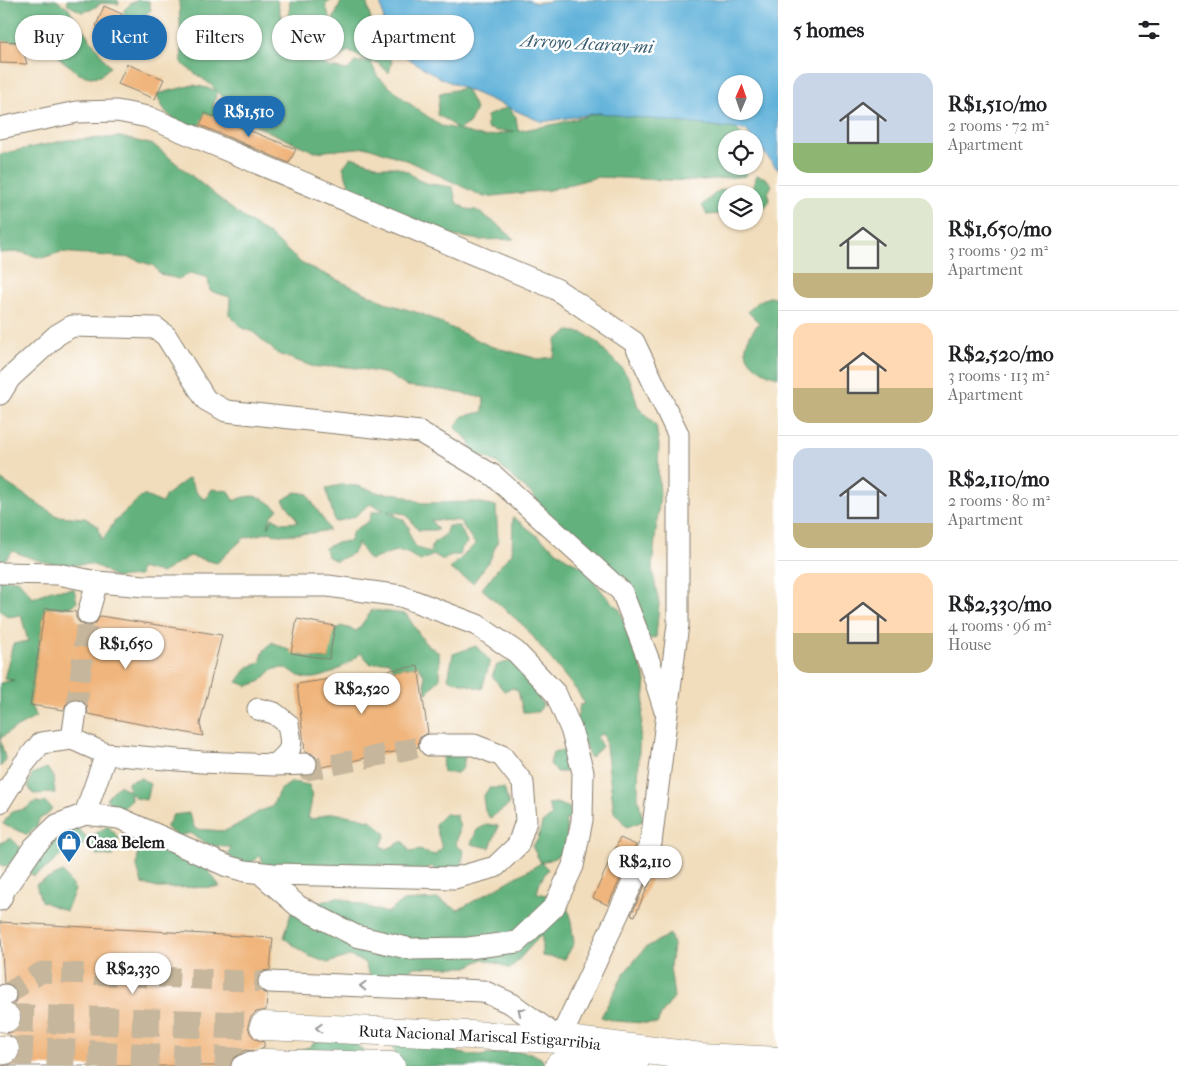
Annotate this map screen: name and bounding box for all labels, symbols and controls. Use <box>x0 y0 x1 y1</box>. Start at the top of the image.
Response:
chip: Buy <box>15 15 82 60</box>
chip: Rent <box>92 15 167 60</box>
chip: Filters <box>177 15 262 60</box>
chip: New <box>272 15 344 60</box>
chip: Apartment <box>354 15 474 60</box>
icon: filters <box>1135 16 1163 44</box>
text: 5 homes <box>793 18 864 42</box>
water label: Arroyo Acaray-mi <box>518 30 656 58</box>
north arrow <box>718 75 762 120</box>
map controls <box>718 75 763 230</box>
text: R$1,510/mo <box>948 92 1047 116</box>
icon: home <box>833 93 893 153</box>
pin: R$1,510 <box>203 96 295 138</box>
text: R$1,510 <box>224 102 274 121</box>
text: 2 rooms · 72 m² <box>948 116 1049 135</box>
button: locate <box>718 130 763 175</box>
text: Apartment <box>948 135 1023 154</box>
button: layers <box>718 185 763 230</box>
text: R$1,650/mo <box>948 217 1052 241</box>
icon: home <box>833 218 893 278</box>
text: 3 rooms · 92 m² <box>948 241 1048 260</box>
text: Apartment <box>948 260 1023 279</box>
text: R$2,520/mo <box>948 342 1054 366</box>
icon: home <box>833 343 893 403</box>
text: 3 rooms · 113 m² <box>948 366 1049 385</box>
text: Apartment <box>948 385 1023 404</box>
text: R$2,110/mo <box>948 467 1050 491</box>
icon: home <box>833 468 893 528</box>
text: 2 rooms · 80 m² <box>948 491 1050 510</box>
text: Apartment <box>948 510 1023 529</box>
text: R$2,330/mo <box>948 592 1052 616</box>
icon: home <box>833 593 893 653</box>
text: 4 rooms · 96 m² <box>948 616 1051 635</box>
pin: R$1,650 <box>80 628 172 670</box>
text: R$1,650 <box>99 634 153 653</box>
text: House <box>948 635 991 654</box>
pin: R$2,520 <box>316 672 408 715</box>
text: R$2,520 <box>334 679 390 698</box>
shop icon: Casa Belem <box>56 829 82 863</box>
place label: Casa Belem <box>86 833 165 852</box>
pin: R$2,110 <box>599 846 691 888</box>
text: R$2,110 <box>619 852 671 871</box>
pin: R$2,330 <box>87 952 179 995</box>
text: R$2,330 <box>106 959 160 978</box>
one-way arrow <box>359 981 367 991</box>
one-way arrow <box>518 1008 527 1016</box>
street label: Ruta Nacional Mariscal Estigarribia <box>358 1021 603 1054</box>
one-way arrow <box>315 1023 323 1034</box>

